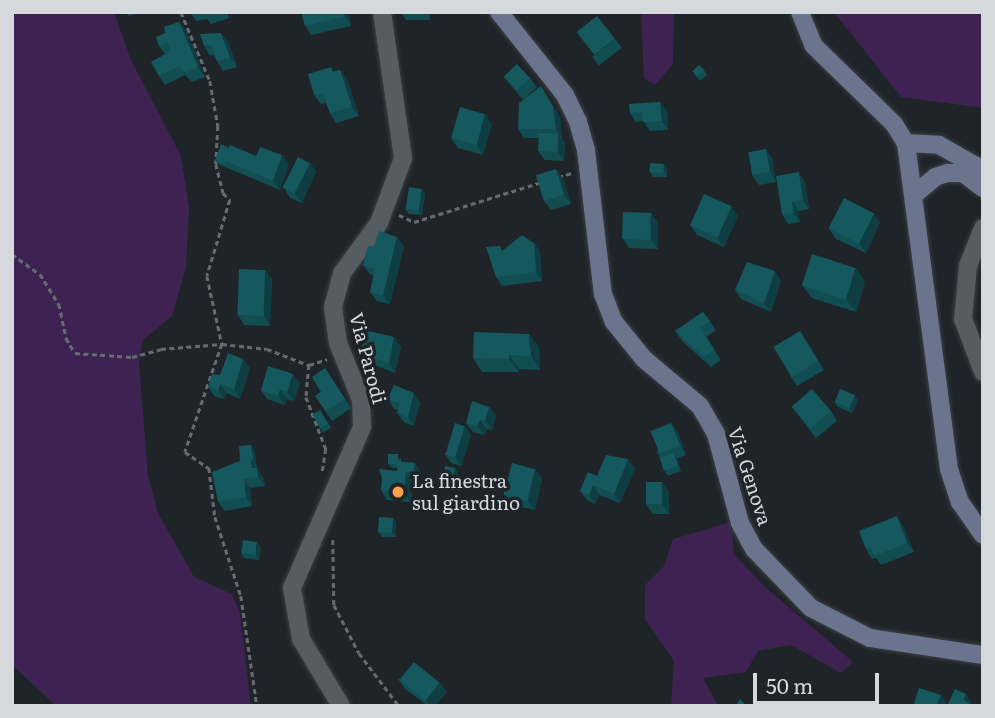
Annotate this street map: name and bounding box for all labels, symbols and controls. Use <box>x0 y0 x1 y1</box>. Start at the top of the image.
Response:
street label: Via Parodi <box>345 310 391 406</box>
street label: Via Genova <box>723 424 777 528</box>
place label: La finestra sul giardino <box>412 470 520 514</box>
marker: La finestra sul giardino <box>390 484 406 500</box>
scale bar <box>757 658 883 702</box>
text: 50 m <box>766 669 813 700</box>

